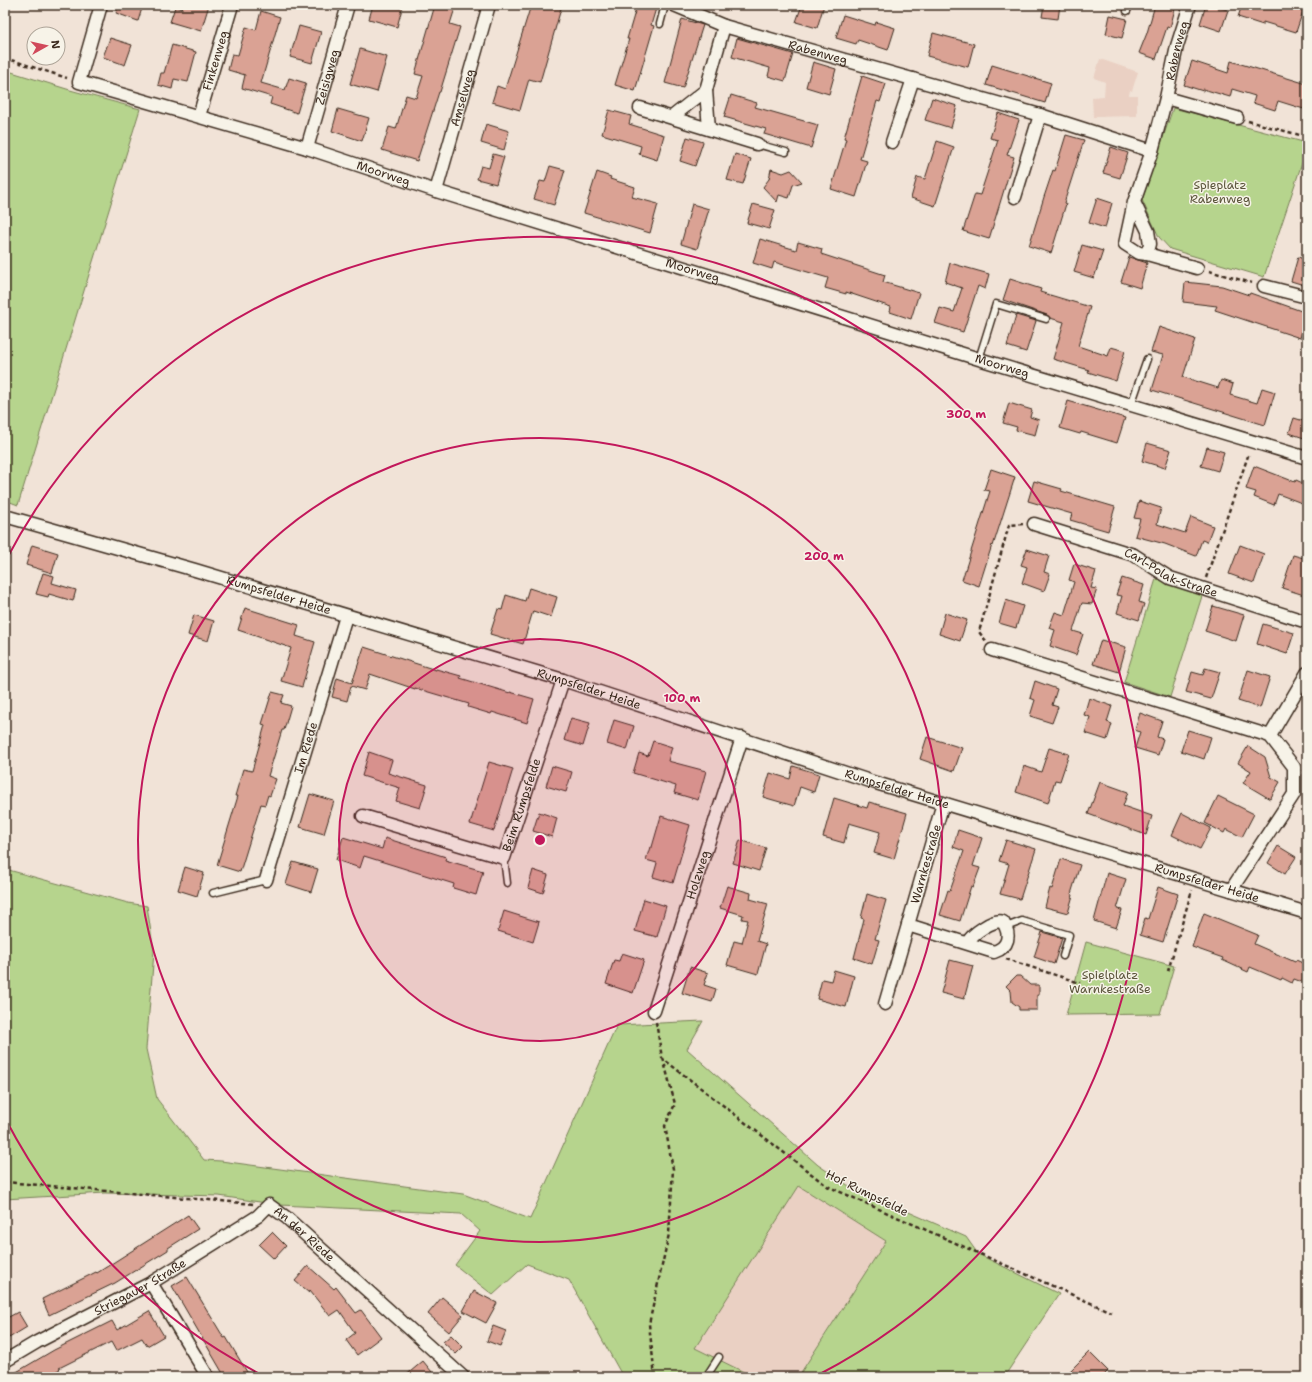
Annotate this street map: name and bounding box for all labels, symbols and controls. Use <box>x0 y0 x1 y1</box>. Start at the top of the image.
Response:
street label: Rabenweg <box>1162 19 1192 82</box>
north arrow <box>26 26 66 66</box>
street label: Finkenweg <box>199 28 232 92</box>
street label: Rabenweg <box>786 37 849 68</box>
text: N <box>47 39 63 50</box>
street label: Zeisigweg <box>312 47 343 107</box>
street label: Amselweg <box>447 67 478 128</box>
street label: Moorweg <box>354 157 412 190</box>
park label: Spieplatz Rabenweg <box>1190 177 1250 207</box>
street label: Moorweg <box>664 255 722 286</box>
street label: Moorweg <box>973 350 1031 382</box>
text: 300 m <box>946 406 986 422</box>
street label: Carl-Polak-Straße <box>1122 544 1220 601</box>
text: 200 m <box>804 548 844 564</box>
street label: Rumpsfelder Heide <box>225 572 333 618</box>
street label: Rumpsfelder Heide <box>535 665 643 713</box>
text: 100 m <box>664 690 701 706</box>
street label: Im Riede <box>291 720 321 776</box>
street label: Beim Rumpsfelde <box>499 756 545 854</box>
street label: Rumpsfelder Heide <box>843 765 951 813</box>
street label: Warnkestraße <box>907 822 945 906</box>
centre of rings <box>533 833 547 847</box>
street label: Holzweg <box>682 848 713 902</box>
street label: Rumpsfelder Heide <box>1153 860 1262 906</box>
park label: Spielplatz Warnkestraße <box>1069 967 1151 997</box>
street label: Hof Rumpsfelde <box>823 1166 911 1220</box>
street label: An der Riede <box>270 1203 338 1265</box>
street label: Striegauer Straße <box>91 1255 189 1319</box>

